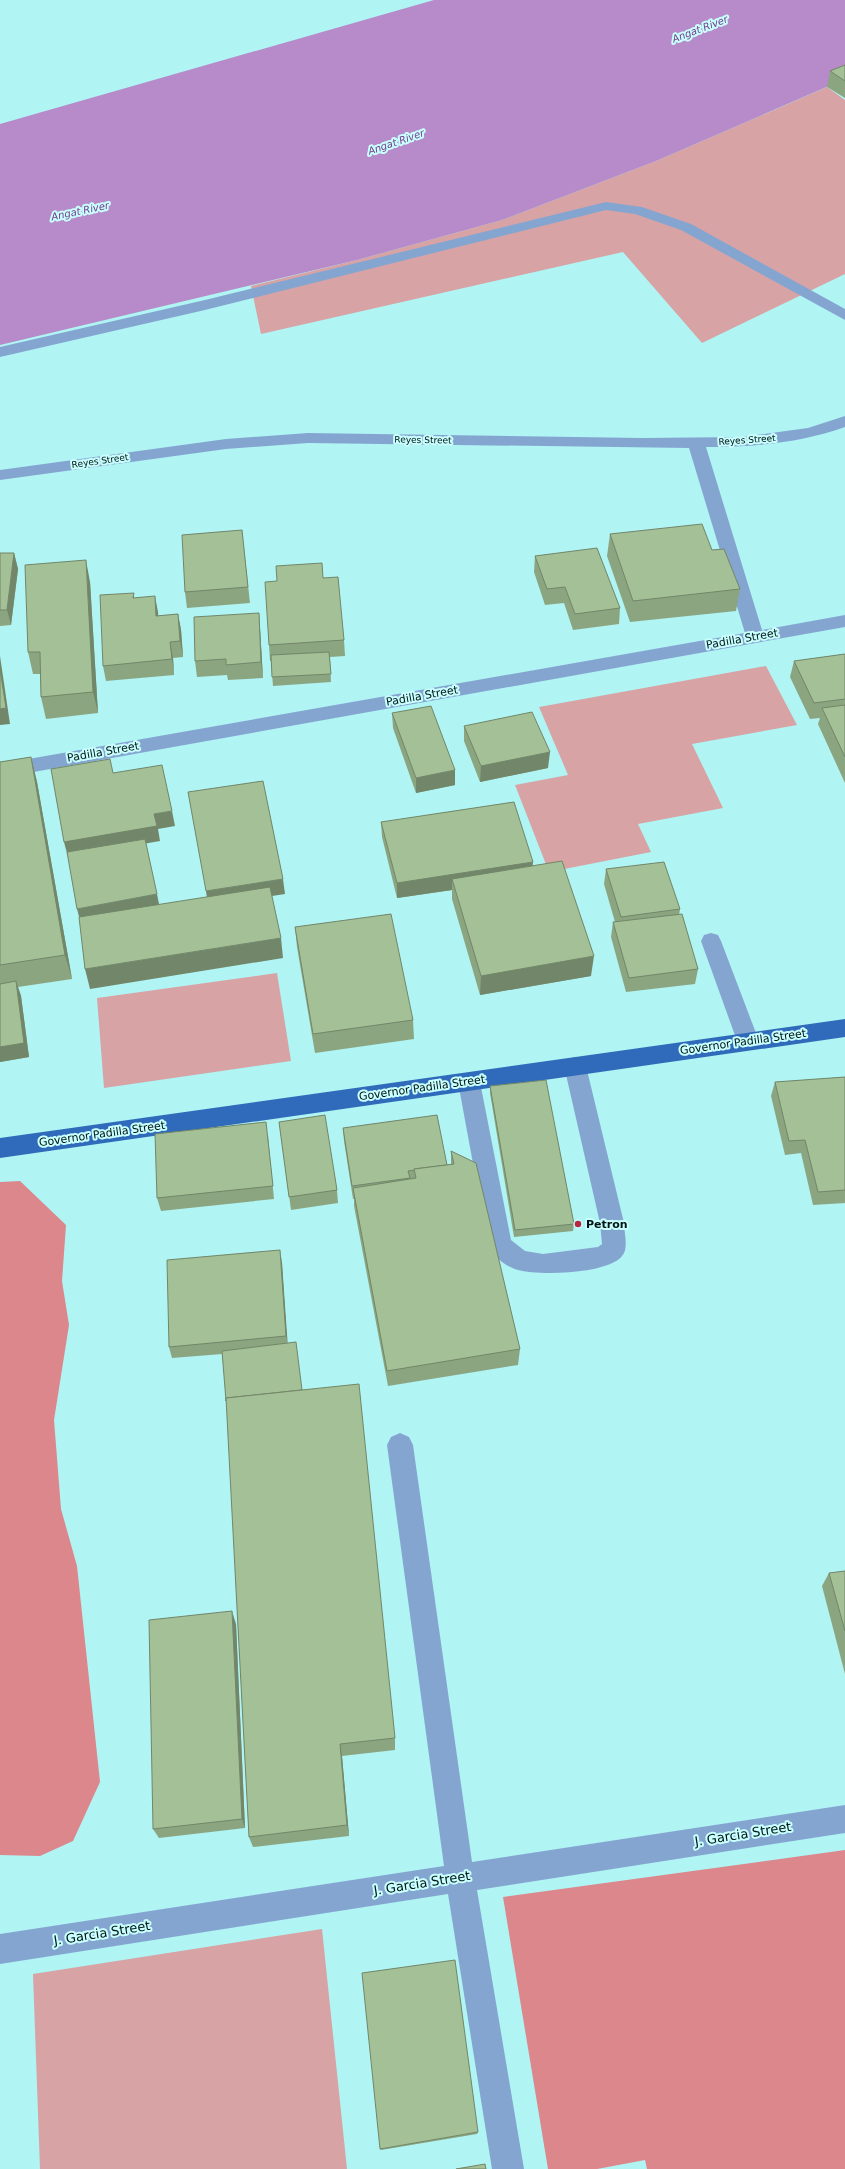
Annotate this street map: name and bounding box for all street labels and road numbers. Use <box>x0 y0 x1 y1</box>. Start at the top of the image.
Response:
street label: Reyes Street <box>718 433 776 447</box>
street label: Reyes Street <box>394 435 452 446</box>
street label: Reyes Street <box>71 452 129 470</box>
street label: Padilla Street <box>705 626 780 652</box>
street label: Padilla Street <box>385 683 460 709</box>
street label: Padilla Street <box>66 739 141 765</box>
street label: Governor Padilla Street <box>679 1027 808 1057</box>
street label: Governor Padilla Street <box>358 1073 487 1103</box>
street label: Governor Padilla Street <box>38 1119 167 1149</box>
street label: J. Garcia Street <box>693 1819 792 1849</box>
street label: J. Garcia Street <box>372 1868 471 1898</box>
street label: J. Garcia Street <box>52 1918 151 1948</box>

